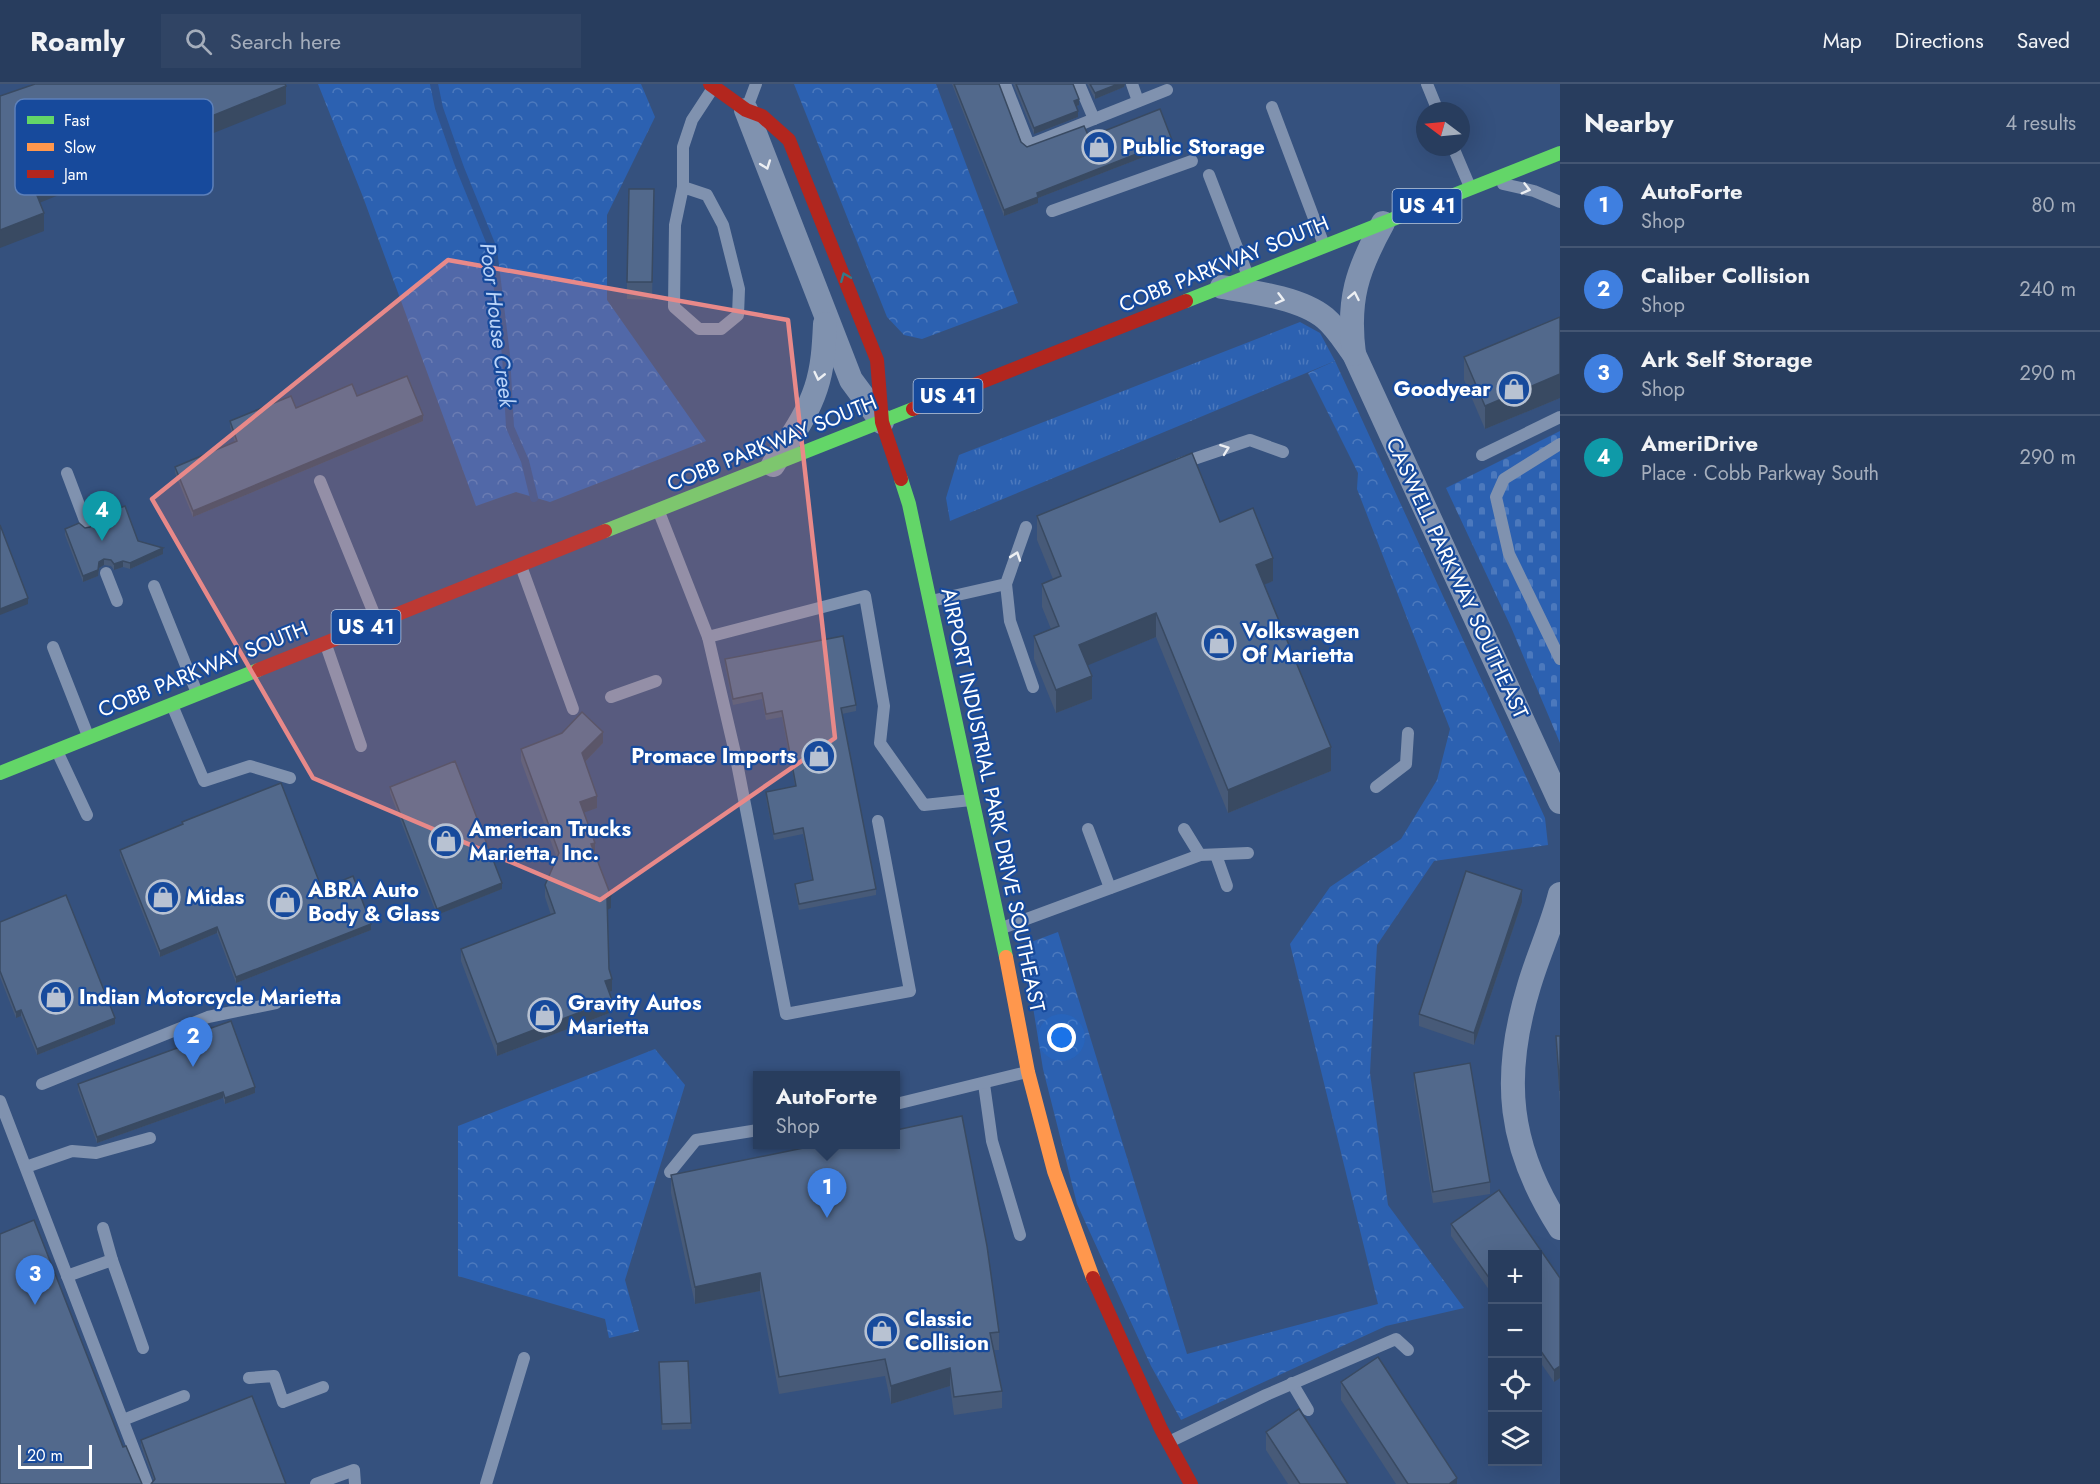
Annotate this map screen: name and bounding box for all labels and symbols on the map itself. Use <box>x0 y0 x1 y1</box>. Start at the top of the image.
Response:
legend <box>15 99 213 195</box>
north arrow <box>1416 102 1470 156</box>
text: Fast <box>64 109 90 132</box>
shop icon: Public Storage <box>1081 129 1117 165</box>
place label: Public Storage <box>1122 132 1265 162</box>
text: Slow <box>64 136 96 159</box>
one-way arrow <box>759 159 772 170</box>
text: Jam <box>62 163 88 186</box>
one-way arrow <box>1520 182 1530 194</box>
road number: US 41 <box>1392 189 1462 223</box>
street label: COBB PARKWAY SOUTH <box>1115 208 1333 320</box>
water label: Poor House Creek <box>472 241 524 411</box>
one-way arrow <box>840 272 852 283</box>
one-way arrow <box>1347 291 1360 301</box>
one-way arrow <box>1275 292 1285 305</box>
one-way arrow <box>813 371 826 381</box>
shop icon: Goodyear <box>1496 371 1532 407</box>
place label: Goodyear <box>1394 374 1491 404</box>
road number: US 41 <box>914 379 982 413</box>
street label: COBB PARKWAY SOUTH <box>663 387 881 499</box>
street label: CASWELL PARKWAY SOUTHEAST <box>1379 433 1536 724</box>
one-way arrow <box>1219 444 1229 457</box>
pin: 4 <box>82 492 122 541</box>
one-way arrow <box>1009 551 1022 562</box>
street label: AIRPORT INDUSTRIAL PARK DRIVE SOUTHEAST <box>933 585 1053 1015</box>
road number: US 41 <box>332 610 400 644</box>
street label: COBB PARKWAY SOUTH <box>94 613 312 725</box>
place label: Volkswagen Of Marietta <box>1241 616 1360 670</box>
shop icon: Volkswagen Of Marietta <box>1201 625 1237 661</box>
shop icon: Promace Imports <box>801 738 837 774</box>
place label: Promace Imports <box>631 741 796 771</box>
place label: American Trucks Marietta, Inc. <box>468 814 631 868</box>
shop icon: American Trucks Marietta, Inc. <box>428 823 464 859</box>
place label: ABRA Auto Body & Glass <box>307 875 440 929</box>
shop icon: Midas <box>145 879 181 915</box>
place label: Midas <box>186 882 245 912</box>
shop icon: ABRA Auto Body & Glass <box>267 884 303 920</box>
shop icon: Indian Motorcycle Marietta <box>38 979 74 1015</box>
place label: Indian Motorcycle Marietta <box>79 982 341 1012</box>
place label: Gravity Autos Marietta <box>568 988 702 1042</box>
shop icon: Gravity Autos Marietta <box>527 997 563 1033</box>
pin: 2 <box>174 1018 212 1067</box>
your location <box>1047 1023 1076 1052</box>
pin: 1 <box>808 1168 846 1218</box>
pin: 3 <box>15 1256 54 1305</box>
place label: Classic Collision <box>905 1304 989 1358</box>
shop icon: Classic Collision <box>864 1313 900 1349</box>
scale bar <box>18 1442 92 1470</box>

